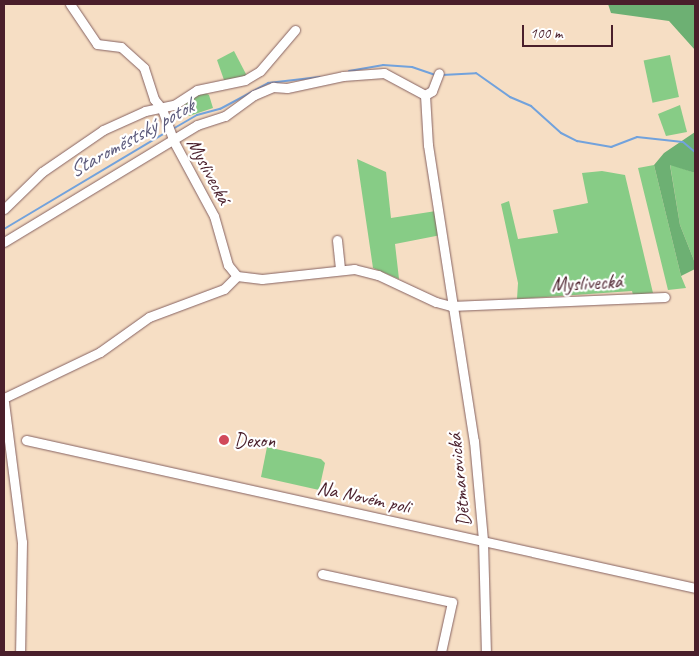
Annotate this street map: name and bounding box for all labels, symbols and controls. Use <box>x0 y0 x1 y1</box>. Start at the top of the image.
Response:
scale bar <box>524 15 615 47</box>
text: 100 m <box>530 24 562 43</box>
water label: Staroměstský potok <box>64 93 198 183</box>
street label: Myslivecká <box>182 134 236 208</box>
street label: Myslivecká <box>551 269 623 297</box>
place label: Dexon <box>234 428 275 452</box>
street label: Dětmarovická <box>442 432 476 528</box>
marker: Dexon <box>218 434 230 446</box>
street label: Na Novém poli <box>315 475 413 519</box>

